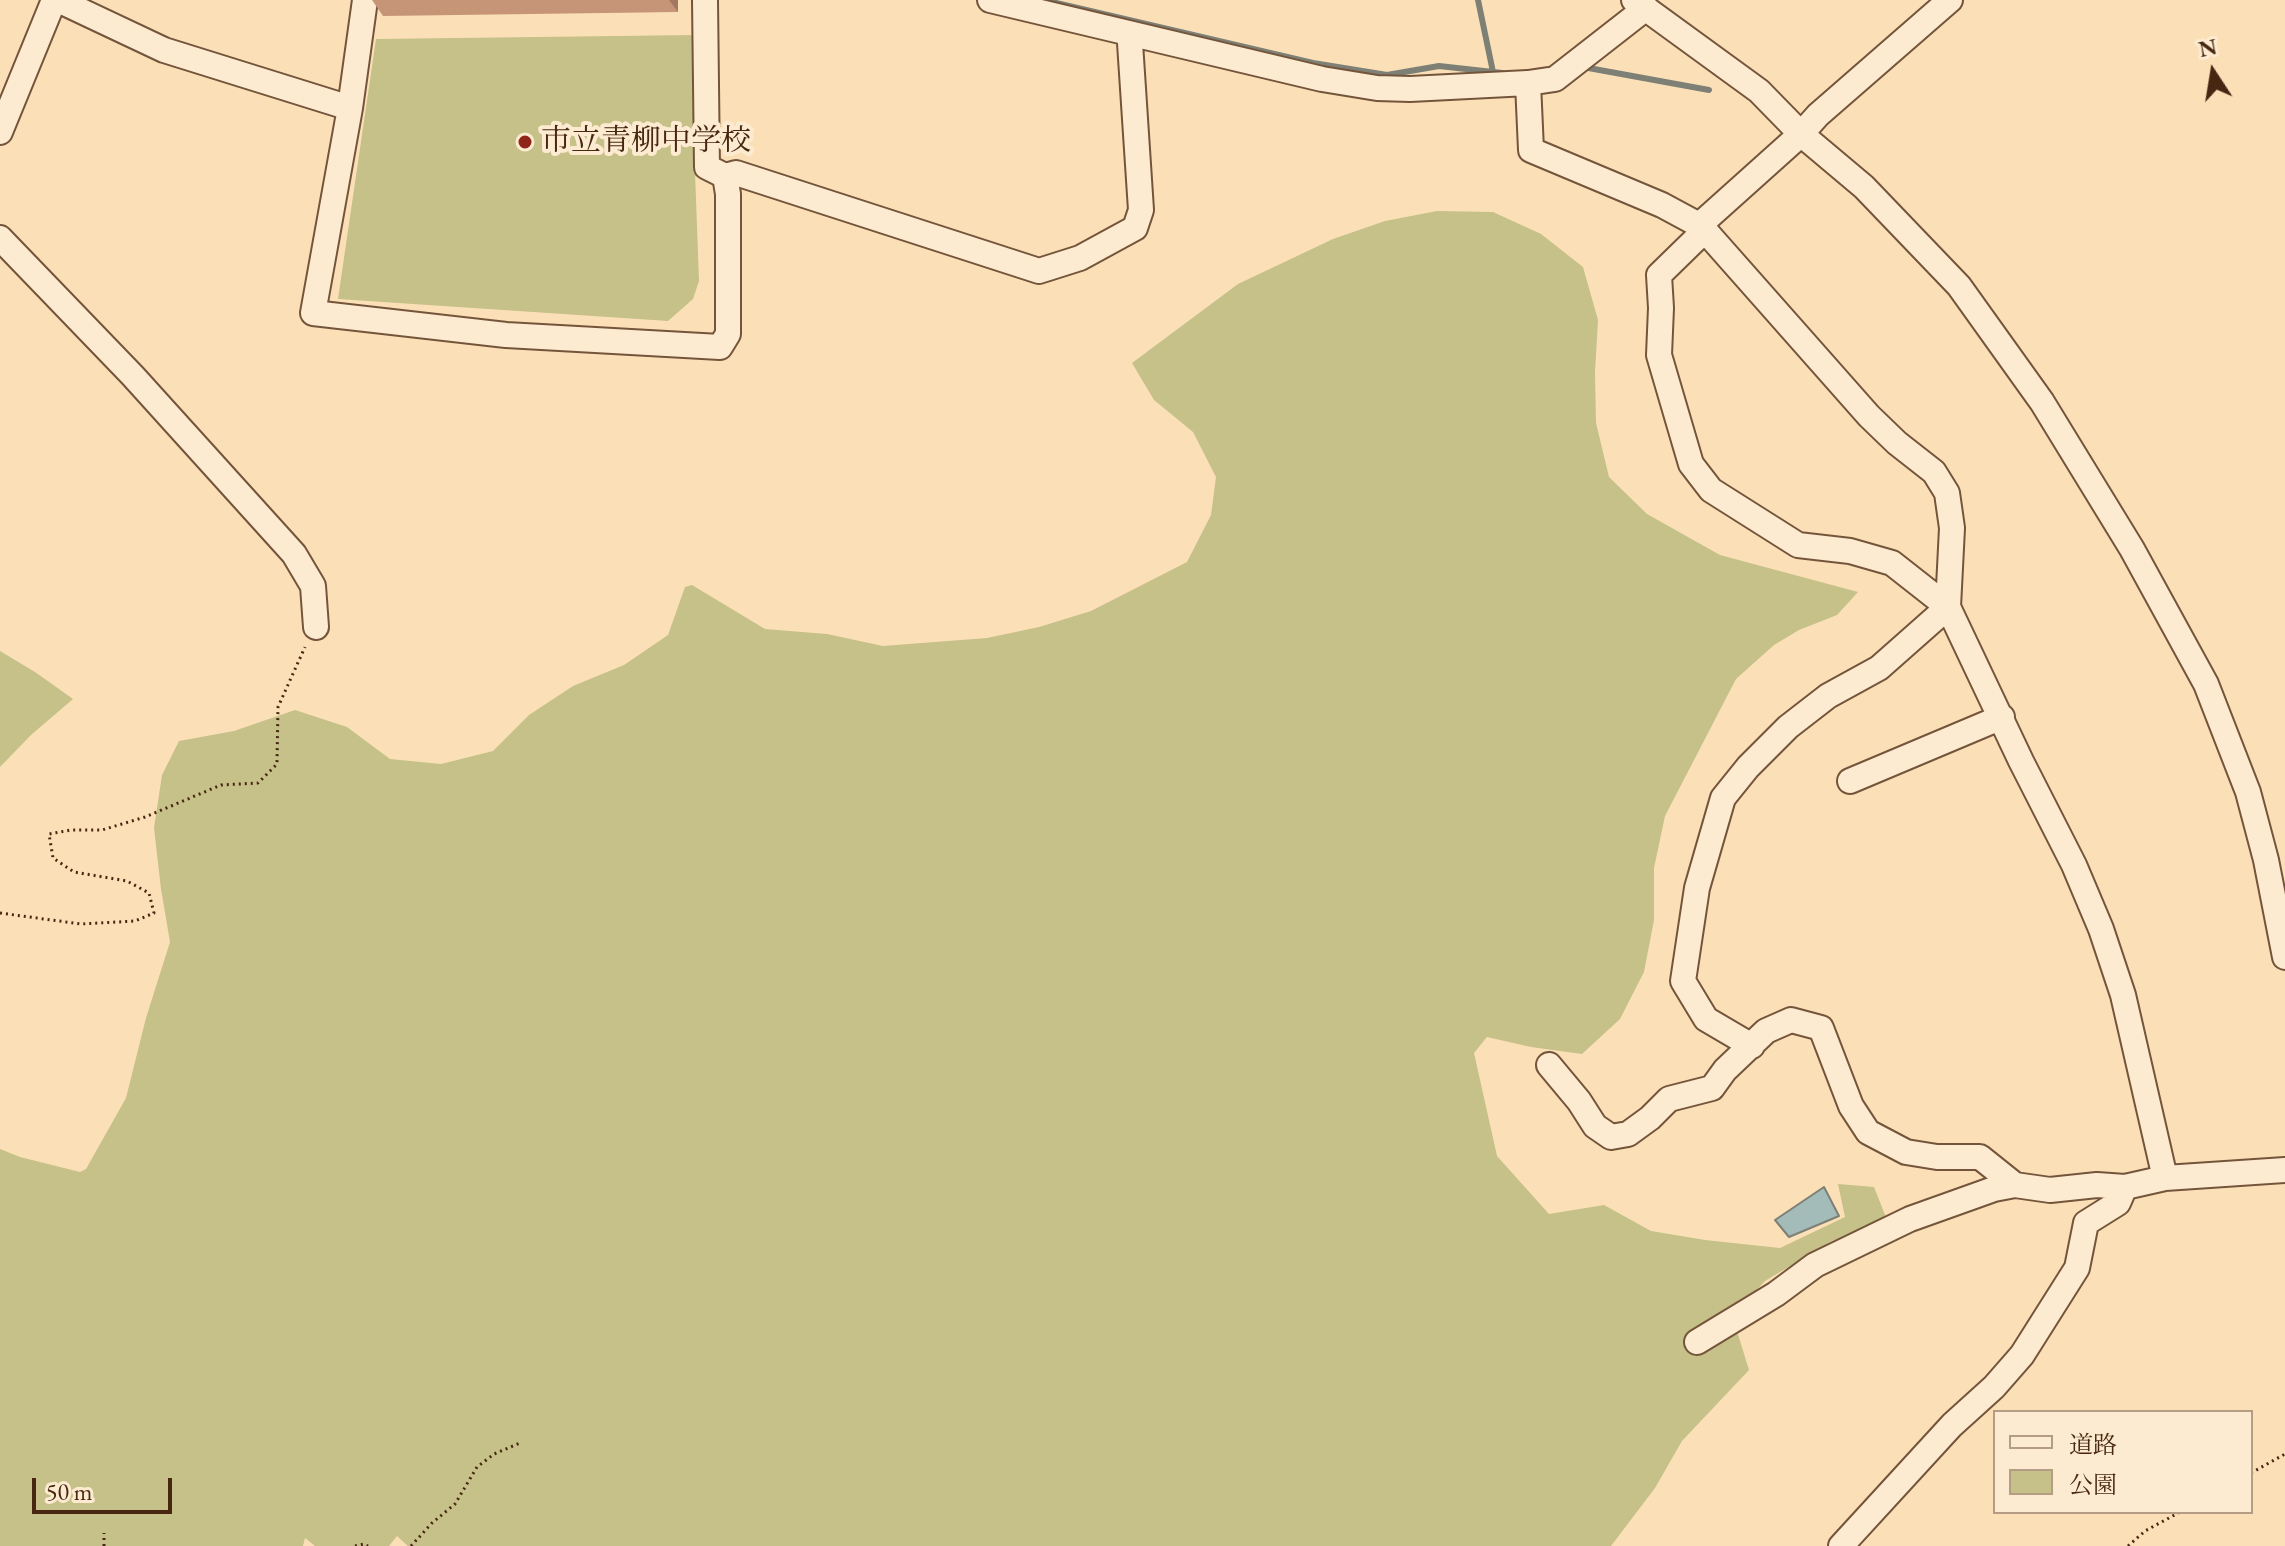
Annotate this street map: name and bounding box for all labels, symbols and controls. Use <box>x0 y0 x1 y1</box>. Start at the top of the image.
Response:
north arrow <box>2173 32 2253 112</box>
text: N <box>2196 32 2220 64</box>
place label: 市立青柳中学校 <box>541 124 751 160</box>
marker: 市立青柳中学校 <box>516 133 534 151</box>
legend <box>1993 1410 2253 1514</box>
text: 道路 <box>2069 1429 2117 1460</box>
scale bar <box>36 1462 176 1512</box>
text: 公園 <box>2069 1469 2117 1500</box>
text: 50 m <box>46 1476 93 1507</box>

